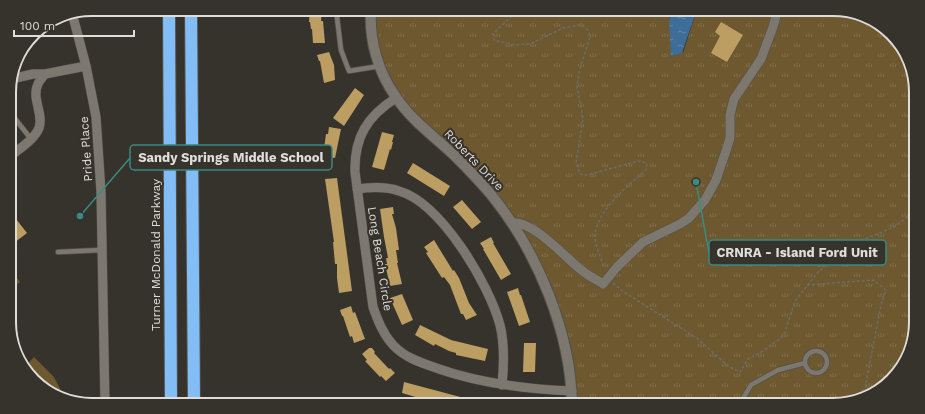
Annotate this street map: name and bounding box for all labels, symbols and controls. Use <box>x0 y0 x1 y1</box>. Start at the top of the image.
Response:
scale bar <box>14 12 134 38</box>
text: 100 m <box>20 19 55 33</box>
street label: Pride Place <box>77 116 95 182</box>
street label: Roberts Drive <box>441 127 507 193</box>
callout: Sandy Springs Middle School <box>130 145 332 170</box>
text: Sandy Springs Middle School <box>138 150 325 165</box>
street label: Turner McDonald Parkway <box>149 178 163 331</box>
street label: Long Beach Circle <box>365 206 395 312</box>
callout: CRNRA - Island Ford Unit <box>709 240 886 265</box>
text: CRNRA - Island Ford Unit <box>716 245 878 260</box>

